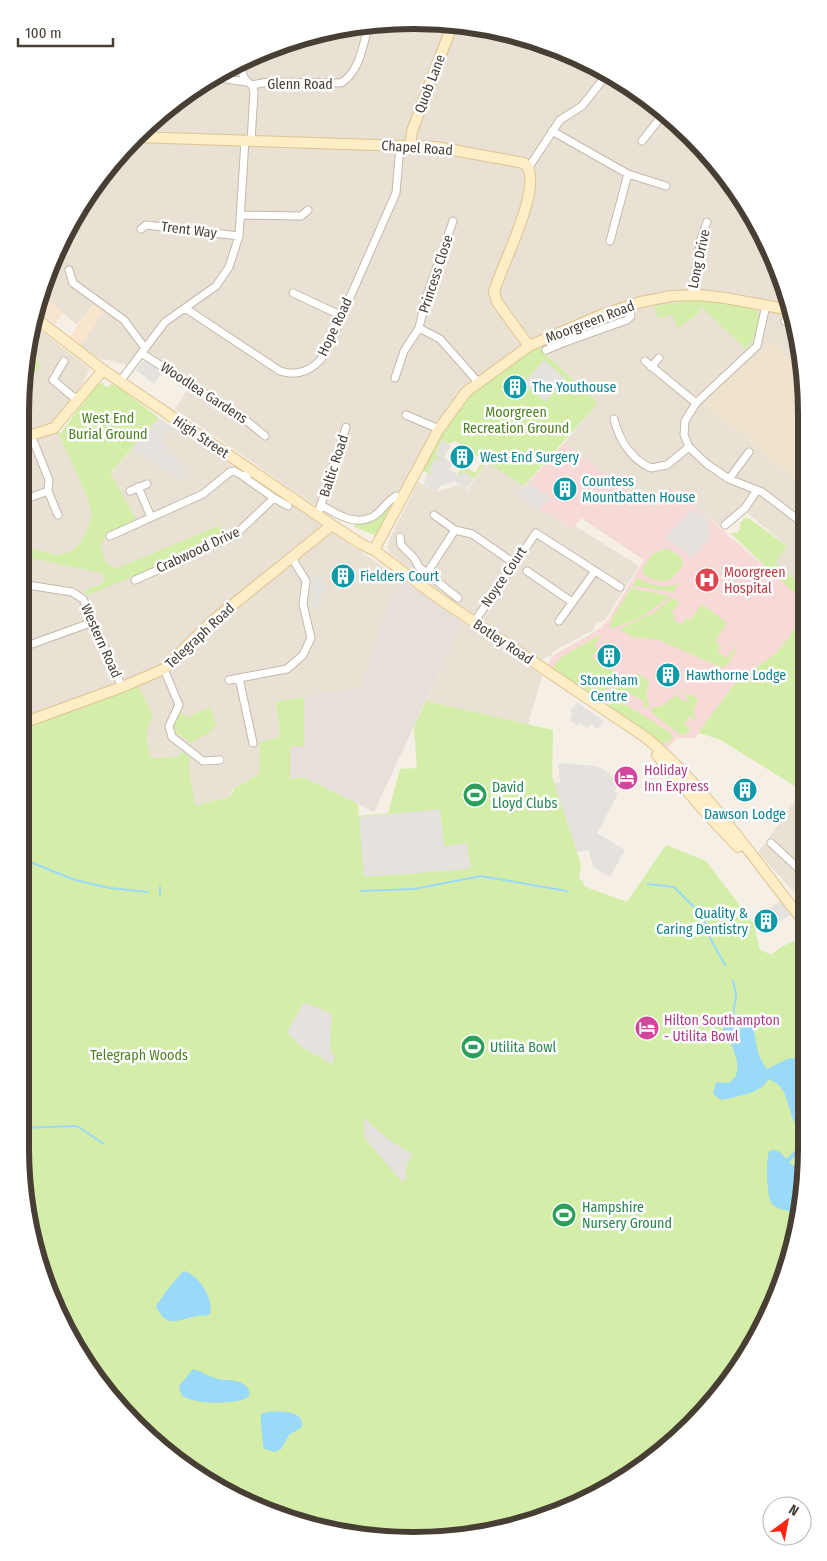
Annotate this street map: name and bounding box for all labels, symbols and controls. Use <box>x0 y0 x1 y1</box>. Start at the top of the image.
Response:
scale bar <box>18 15 112 47</box>
text: 100 m <box>25 24 62 42</box>
street label: Quob Lane <box>411 52 449 116</box>
street label: Glenn Road <box>267 76 333 93</box>
street label: Chapel Road <box>381 137 453 159</box>
street label: Trent Way <box>160 218 218 242</box>
street label: Long Drive <box>684 228 714 290</box>
street label: Princess Close <box>415 233 457 315</box>
street label: Hope Road <box>314 295 356 359</box>
street label: Moorgreen Road <box>543 297 637 347</box>
street label: Woodlea Gardens <box>157 359 251 427</box>
building icon: The Youthouse <box>502 374 528 400</box>
place label: The Youthouse <box>532 379 617 396</box>
park label: Moorgreen Recreation Ground <box>463 404 569 437</box>
park label: West End Burial Ground <box>68 410 148 443</box>
street label: High Street <box>170 412 233 462</box>
street label: Baltic Road <box>316 433 352 499</box>
building icon: West End Surgery <box>449 444 475 470</box>
place label: West End Surgery <box>480 449 580 466</box>
place label: Countess Mountbatten House <box>582 473 695 506</box>
building icon: Countess Mountbatten House <box>552 476 578 502</box>
street label: Crabwood Drive <box>154 523 242 577</box>
street label: Noyce Court <box>478 543 531 610</box>
building icon: Fielders Court <box>330 563 356 589</box>
place label: Moorgreen Hospital <box>724 564 786 597</box>
hospital icon: Moorgreen Hospital <box>694 567 720 593</box>
place label: Fielders Court <box>360 568 440 585</box>
street label: Telegraph Road <box>162 600 238 672</box>
street label: Western Road <box>77 601 125 681</box>
street label: Botley Road <box>470 616 536 668</box>
building icon: Stoneham Centre <box>596 643 622 669</box>
building icon: Hawthorne Lodge <box>655 662 681 688</box>
place label: Hawthorne Lodge <box>686 667 786 684</box>
place label: Stoneham Centre <box>580 672 638 705</box>
place label: Holiday Inn Express <box>644 762 709 795</box>
hotel icon: Holiday Inn Express <box>613 765 639 791</box>
building icon: Dawson Lodge <box>732 777 758 803</box>
place label: David Lloyd Clubs <box>492 779 557 812</box>
sports icon: David Lloyd Clubs <box>462 782 488 808</box>
place label: Dawson Lodge <box>704 806 786 823</box>
place label: Quality & Caring Dentistry <box>656 905 749 938</box>
building icon: Quality & Caring Dentistry <box>753 908 779 934</box>
place label: Hilton Southampton - Utilita Bowl <box>664 1012 780 1045</box>
hotel icon: Hilton Southampton - Utilita Bowl <box>634 1015 660 1041</box>
sports icon: Utilita Bowl <box>460 1034 486 1060</box>
place label: Utilita Bowl <box>490 1039 556 1056</box>
park label: Telegraph Woods <box>90 1047 188 1064</box>
place label: Hampshire Nursery Ground <box>582 1199 672 1232</box>
sports icon: Hampshire Nursery Ground <box>551 1202 577 1228</box>
north arrow <box>762 1496 812 1546</box>
text: N <box>786 1501 802 1520</box>

